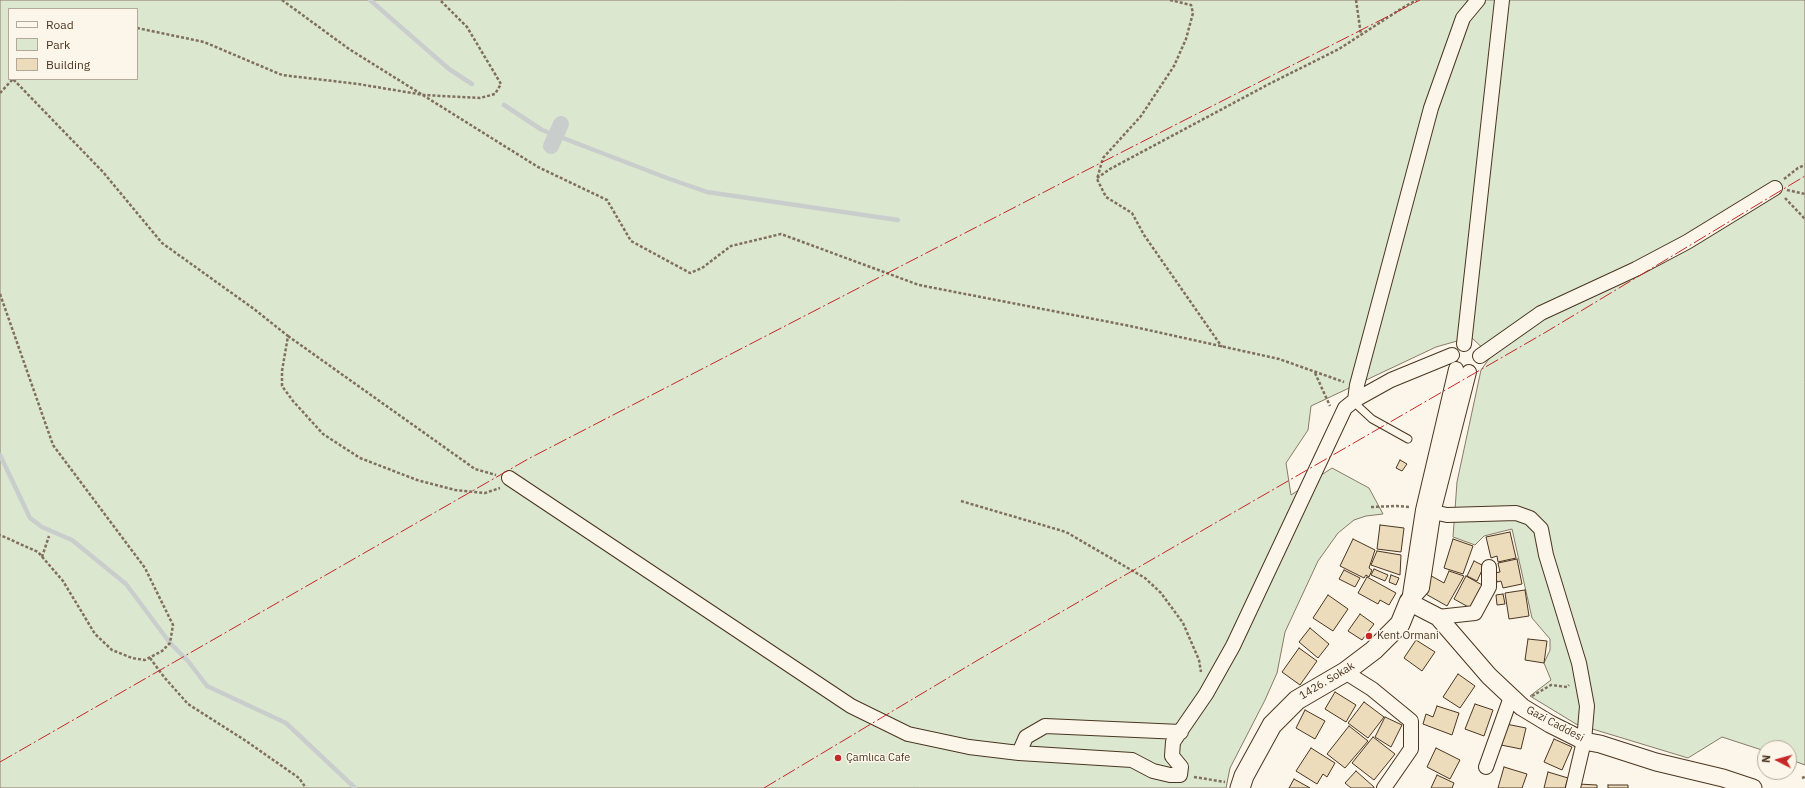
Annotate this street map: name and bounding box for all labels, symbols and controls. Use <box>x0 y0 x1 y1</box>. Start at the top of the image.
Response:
legend <box>8 8 138 80</box>
text: Road <box>46 17 74 32</box>
text: Park <box>46 37 70 52</box>
text: Building <box>46 57 90 72</box>
place label: Kent Ormani <box>1377 629 1439 643</box>
marker: Kent Ormani <box>1364 631 1374 641</box>
street label: 1426. Sokak <box>1297 659 1357 703</box>
street label: Gazi Caddesi <box>1524 703 1586 745</box>
north arrow <box>1757 740 1797 780</box>
place label: Çamlıca Cafe <box>846 751 910 765</box>
marker: Çamlıca Cafe <box>833 753 843 763</box>
text: N <box>1759 754 1773 764</box>

